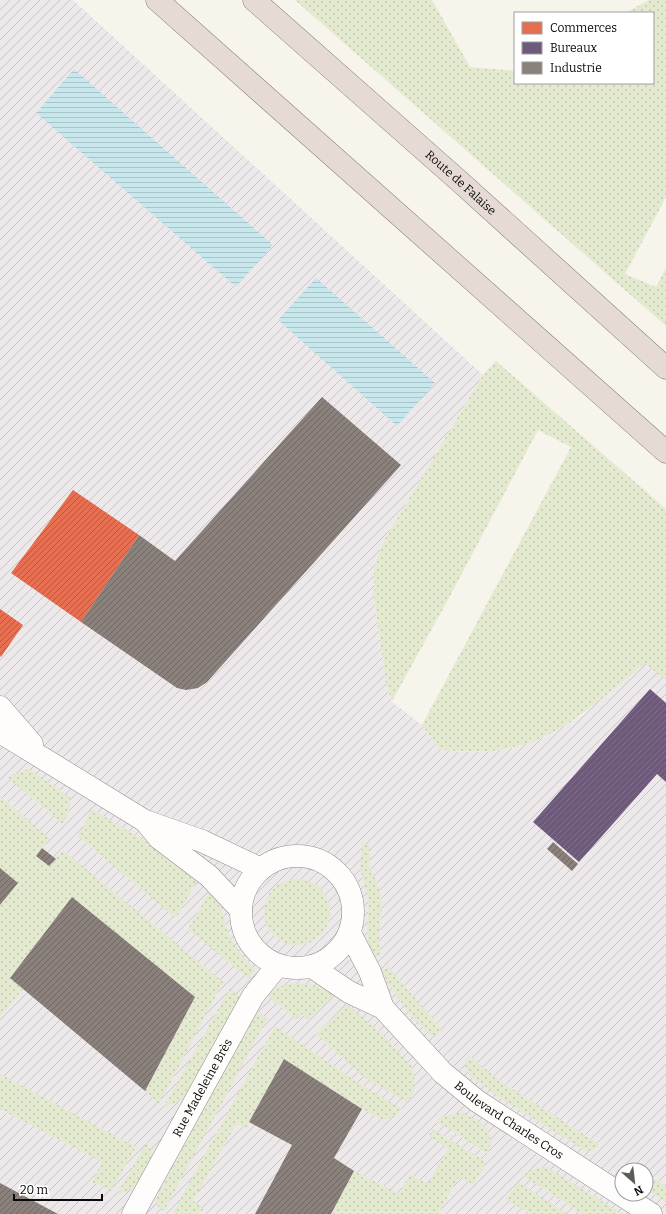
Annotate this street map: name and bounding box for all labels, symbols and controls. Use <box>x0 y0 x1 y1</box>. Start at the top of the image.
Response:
legend <box>514 12 654 84</box>
text: Commerces <box>550 21 617 35</box>
text: Bureaux <box>550 41 597 55</box>
text: Industrie <box>550 61 602 75</box>
street label: Route de Falaise <box>423 148 499 218</box>
street label: Rue Madeleine Brès <box>170 1036 235 1139</box>
street label: Boulevard Charles Cros <box>452 1078 566 1162</box>
north arrow <box>614 1162 654 1202</box>
scale bar <box>14 1176 102 1202</box>
text: 20 m <box>20 1183 49 1197</box>
text: N <box>631 1183 645 1198</box>

